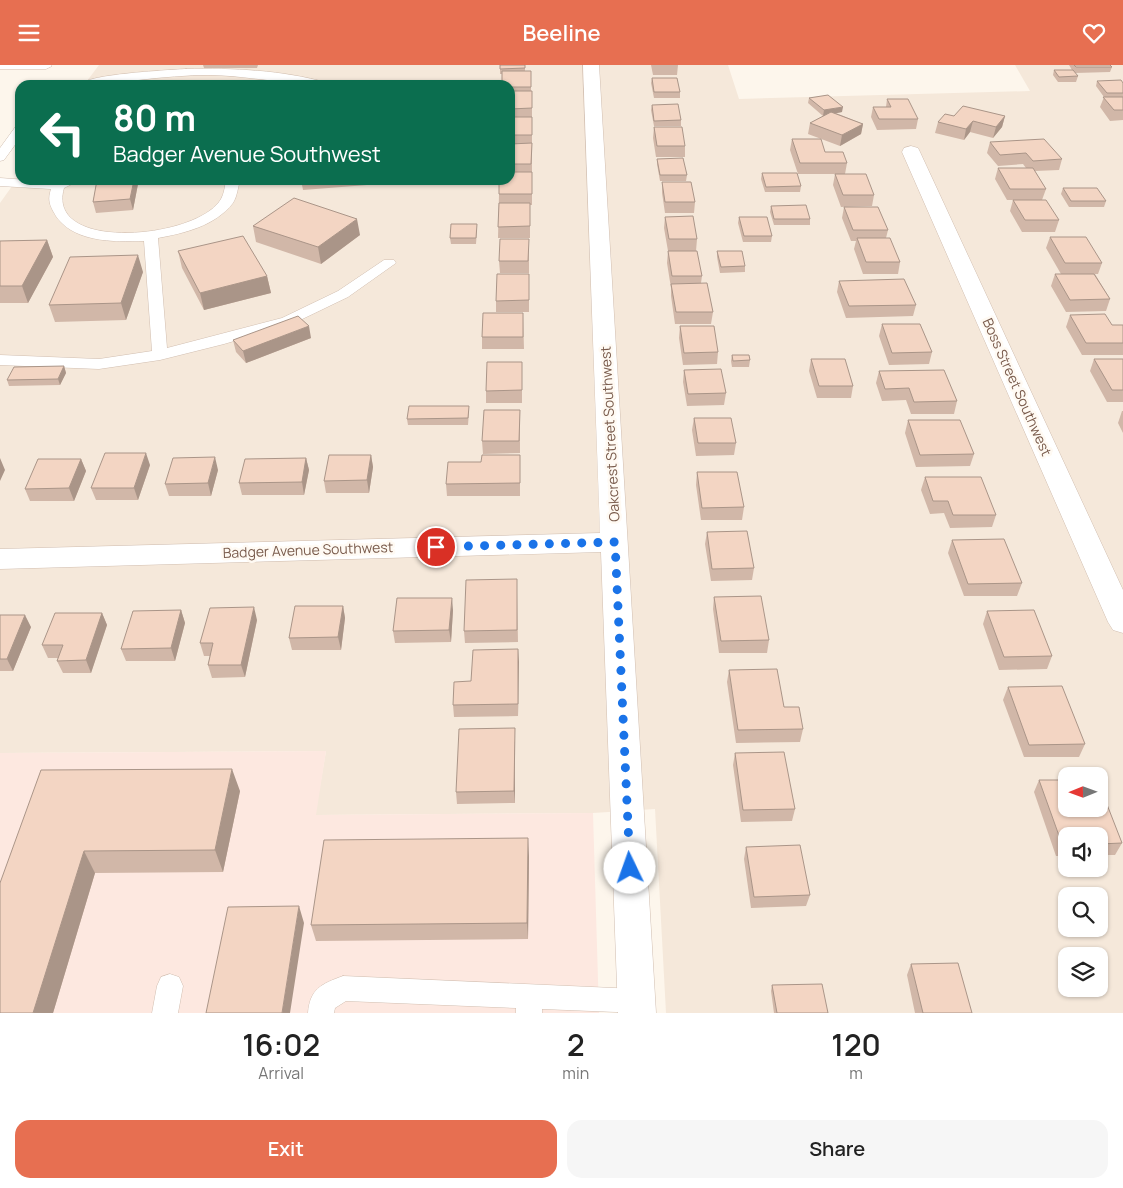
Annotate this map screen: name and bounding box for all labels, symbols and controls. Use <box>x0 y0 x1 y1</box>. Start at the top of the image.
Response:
text: Beeline <box>522 18 601 48</box>
icon: menu <box>15 19 43 47</box>
icon: heart <box>1080 19 1108 47</box>
text: 80 m <box>113 94 196 142</box>
icon: left <box>30 100 95 165</box>
text: Badger Avenue Southwest <box>113 139 381 169</box>
street label: Boss Street Southwest <box>978 315 1057 459</box>
street label: Oakcrest Street Southwest <box>595 345 624 522</box>
pin <box>415 526 457 568</box>
icon: arrive <box>422 533 450 561</box>
street label: Badger Avenue Southwest <box>222 537 394 562</box>
north arrow <box>1058 767 1108 817</box>
map controls <box>1058 767 1108 997</box>
button: sound <box>1058 827 1108 877</box>
position arrow <box>603 841 655 893</box>
button: search <box>1058 887 1108 937</box>
button: layers <box>1058 947 1108 997</box>
text: 16:02 <box>242 1024 320 1065</box>
text: 2 <box>567 1024 585 1065</box>
text: 120 <box>831 1024 881 1065</box>
text: Arrival <box>258 1062 304 1084</box>
text: min <box>562 1062 589 1084</box>
text: m <box>849 1062 863 1084</box>
button: Exit <box>15 1120 557 1178</box>
button: Share <box>567 1120 1108 1178</box>

